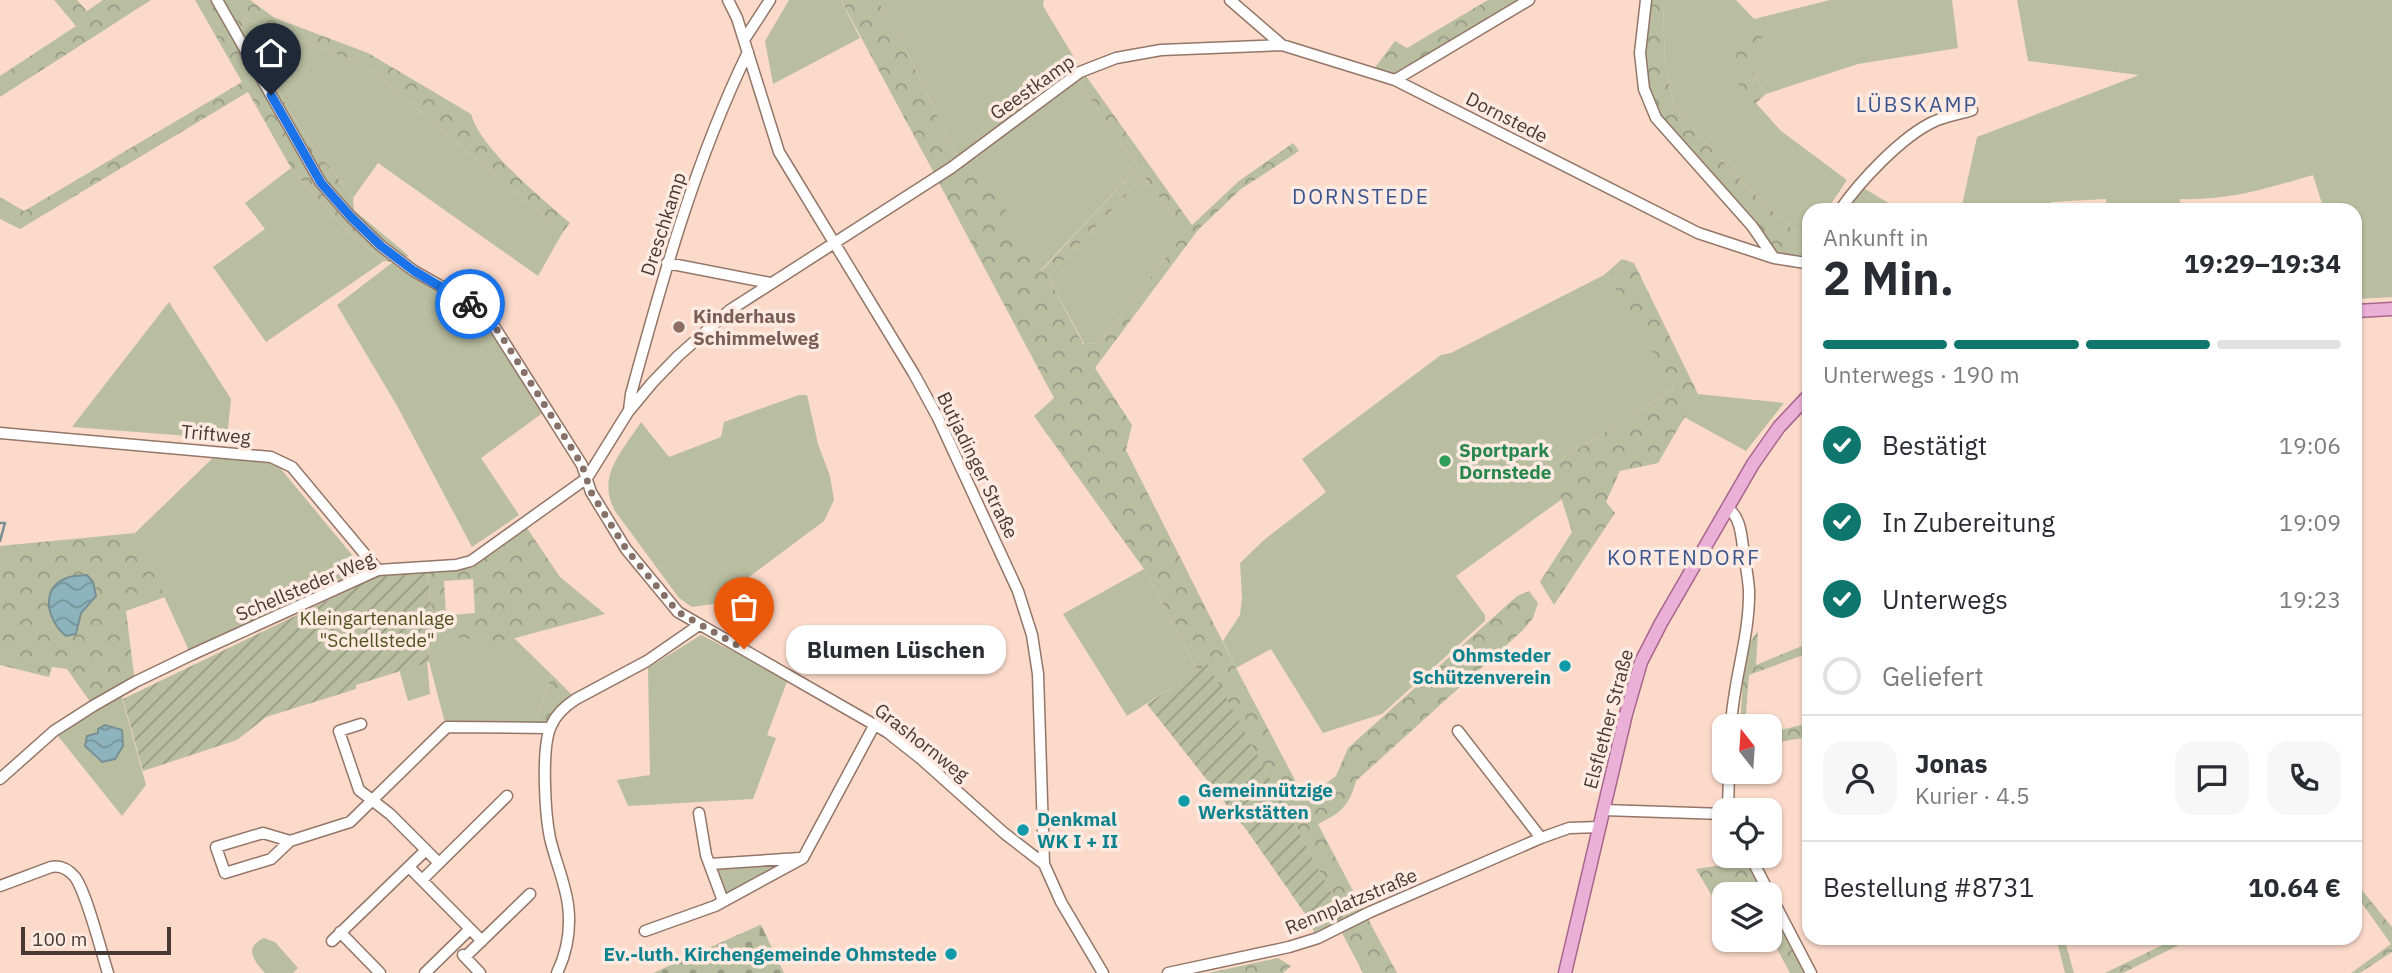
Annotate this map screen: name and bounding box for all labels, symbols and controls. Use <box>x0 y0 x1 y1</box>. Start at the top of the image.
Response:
pin <box>241 23 301 95</box>
icon: home <box>252 34 290 72</box>
street label: Geestkamp <box>985 49 1079 125</box>
street label: Dornstede <box>1462 86 1552 148</box>
district label: LÜBSKAMP <box>1856 90 1978 118</box>
street label: Dreschkamp <box>635 169 691 279</box>
district label: DORNSTEDE <box>1292 182 1430 210</box>
text: Ankunft in <box>1823 222 1929 252</box>
text: 19:29–19:34 <box>2184 246 2341 280</box>
text: 2 Min. <box>1823 248 1954 308</box>
courier <box>435 269 505 339</box>
icon: bike <box>451 285 489 323</box>
place label: Kinderhaus Schimmelweg <box>693 304 819 350</box>
marker: Kinderhaus Schimmelweg <box>671 319 687 335</box>
text: Unterwegs · 190 m <box>1823 359 2020 389</box>
street label: Butjadinger Straße <box>932 388 1024 542</box>
street label: Triftweg <box>180 419 252 449</box>
icon: check <box>1823 426 1861 464</box>
text: Bestätigt <box>1882 428 1987 462</box>
text: 19:06 <box>2279 430 2341 460</box>
place label: Sportpark Dornstede <box>1459 438 1552 484</box>
marker: Sportpark Dornstede <box>1437 453 1453 469</box>
icon: check <box>1823 503 1861 541</box>
text: In Zubereitung <box>1882 505 2055 539</box>
text: 19:09 <box>2279 507 2341 537</box>
district label: KORTENDORF <box>1607 543 1761 571</box>
street label: Schellsteder Weg <box>232 546 378 626</box>
pin <box>714 577 774 649</box>
icon: check <box>1823 580 1861 618</box>
text: Unterwegs <box>1882 582 2008 616</box>
text: 19:23 <box>2279 584 2341 614</box>
icon: bag <box>725 588 763 626</box>
park label: Kleingartenanlage "Schellstede" <box>300 606 454 652</box>
callout: Blumen Lüschen <box>786 624 1006 674</box>
text: Blumen Lüschen <box>807 634 985 664</box>
place label: Ohmsteder Schützenverein <box>1412 643 1551 689</box>
street label: Elsflether Straße <box>1578 646 1638 792</box>
marker: Ohmsteder Schützenverein <box>1557 658 1573 674</box>
text: Geliefert <box>1882 659 1984 693</box>
street label: Grashornweg <box>870 698 974 786</box>
north arrow <box>1712 714 1782 784</box>
map controls <box>1712 714 1782 952</box>
button: person <box>1823 741 1897 815</box>
button: chat <box>2175 741 2249 815</box>
button: phone <box>2267 741 2341 815</box>
text: Jonas <box>1915 746 1988 780</box>
place label: Gemeinnützige Werkstätten <box>1198 778 1333 824</box>
text: Kurier · 4.5 <box>1915 780 2030 810</box>
marker: Gemeinnützige Werkstätten <box>1176 793 1192 809</box>
button: locate <box>1712 798 1782 868</box>
place label: Denkmal WK I + II <box>1037 807 1118 853</box>
marker: Denkmal WK I + II <box>1015 822 1031 838</box>
street label: Rennplatzstraße <box>1281 862 1421 940</box>
text: Bestellung #8731 <box>1823 870 2034 904</box>
text: 10.64 € <box>2248 870 2341 904</box>
button: layers <box>1712 882 1782 952</box>
scale bar <box>21 924 172 956</box>
text: 100 m <box>32 927 87 951</box>
place label: Ev.-luth. Kirchengemeinde Ohmstede <box>604 942 937 966</box>
marker: Ev.-luth. Kirchengemeinde Ohmstede <box>943 946 959 962</box>

